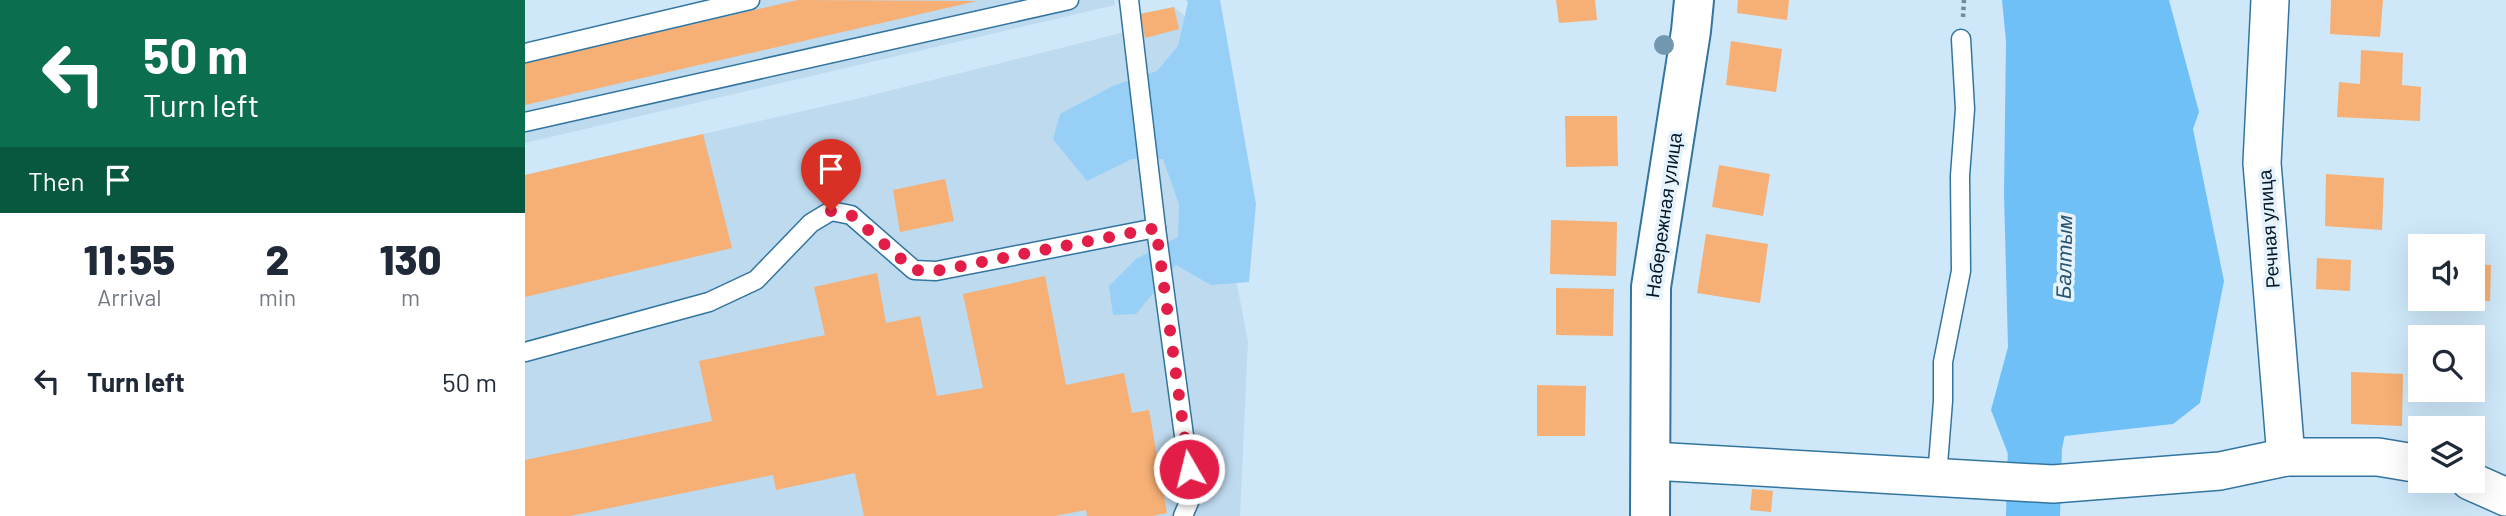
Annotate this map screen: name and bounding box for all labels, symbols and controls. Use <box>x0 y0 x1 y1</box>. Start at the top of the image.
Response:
text: 50 m <box>143 25 248 84</box>
icon: left <box>28 28 119 119</box>
text: Turn left <box>143 85 260 123</box>
street label: Набережная улица <box>1640 131 1686 299</box>
pin <box>801 139 861 211</box>
icon: arrive <box>812 150 850 188</box>
icon: arrive <box>99 161 137 199</box>
text: Then <box>28 165 85 196</box>
street label: Речная улица <box>2252 168 2284 289</box>
water label: Балтым <box>2050 215 2076 299</box>
text: 11:55 <box>83 233 175 283</box>
text: 2 <box>266 233 289 283</box>
text: 130 <box>380 233 441 283</box>
map controls <box>2408 234 2485 493</box>
button: sound <box>2408 234 2485 311</box>
text: Arrival <box>97 283 162 311</box>
text: min <box>259 283 296 311</box>
text: m <box>401 283 420 311</box>
button: search <box>2408 325 2485 402</box>
icon: left <box>28 362 66 400</box>
text: Turn left <box>87 366 185 397</box>
text: 50 m <box>442 366 497 397</box>
button: layers <box>2408 416 2485 493</box>
position arrow <box>1152 432 1226 506</box>

